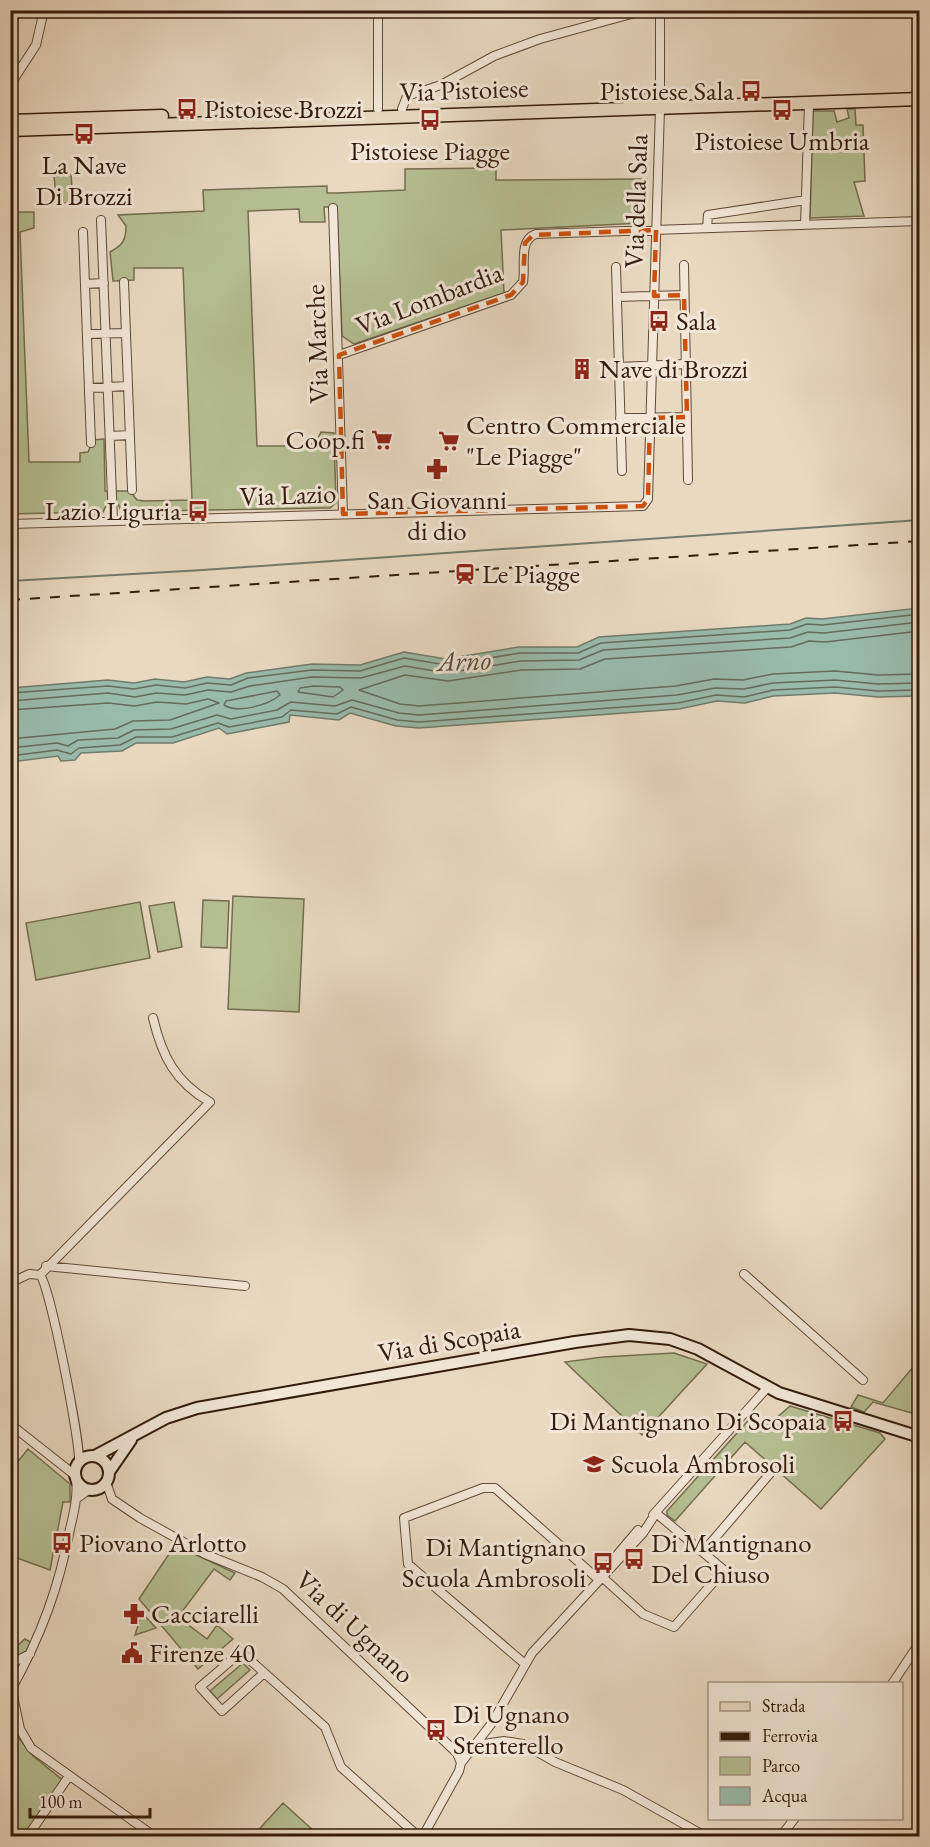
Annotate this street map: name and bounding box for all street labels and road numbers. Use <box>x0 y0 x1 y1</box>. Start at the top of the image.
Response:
street label: Via Pistoiese <box>399 70 529 109</box>
street label: Via della Sala <box>616 133 655 269</box>
street label: Via Lombardia <box>350 254 508 343</box>
street label: Via Marche <box>297 284 336 404</box>
street label: Via Lazio <box>239 475 337 514</box>
street label: Via di Scopaia <box>375 1311 523 1370</box>
street label: Via di Ugnano <box>288 1563 422 1691</box>

